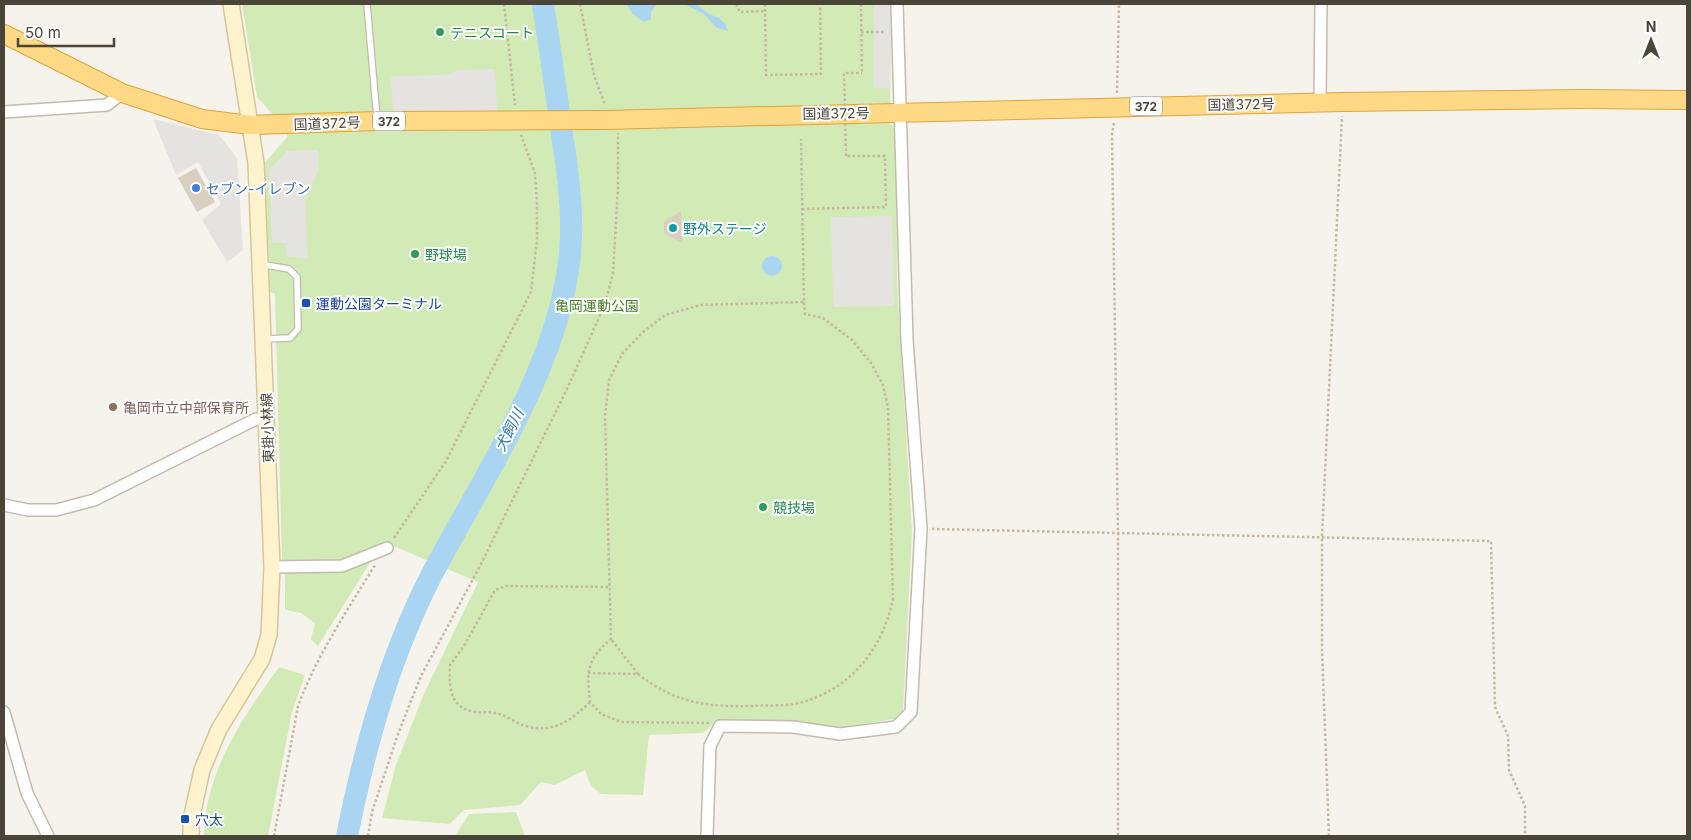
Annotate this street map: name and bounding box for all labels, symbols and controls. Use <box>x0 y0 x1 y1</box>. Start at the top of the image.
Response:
scale bar <box>18 15 114 47</box>
north arrow <box>1626 15 1676 65</box>
text: N <box>1646 18 1656 35</box>
text: 50 m <box>25 23 61 42</box>
place label: テニスコート <box>450 24 534 41</box>
marker: テニスコート <box>434 26 446 38</box>
street label: 国道372号 <box>1207 95 1275 113</box>
road number: 372 <box>1130 96 1162 115</box>
street label: 国道372号 <box>802 104 870 122</box>
road number: 372 <box>373 112 405 130</box>
street label: 国道372号 <box>293 113 361 133</box>
place label: セブン-イレブン <box>206 180 310 197</box>
marker: セブン-イレブン <box>190 182 202 194</box>
place label: 野外ステージ <box>683 220 767 237</box>
marker: 野外ステージ <box>667 222 679 234</box>
place label: 野球場 <box>425 246 467 263</box>
marker: 野球場 <box>409 248 421 260</box>
place label: 運動公園ターミナル <box>316 295 442 312</box>
marker: 運動公園ターミナル <box>300 297 312 309</box>
park label: 亀岡運動公園 <box>555 297 639 314</box>
street label: 東掛小林線 <box>257 393 277 463</box>
place label: 亀岡市立中部保育所 <box>123 399 249 416</box>
marker: 亀岡市立中部保育所 <box>107 401 119 413</box>
water label: 犬飼川 <box>490 404 529 454</box>
place label: 競技場 <box>773 499 815 516</box>
marker: 競技場 <box>757 501 769 513</box>
place label: 穴太 <box>195 811 223 828</box>
marker: 穴太 <box>179 813 191 825</box>

